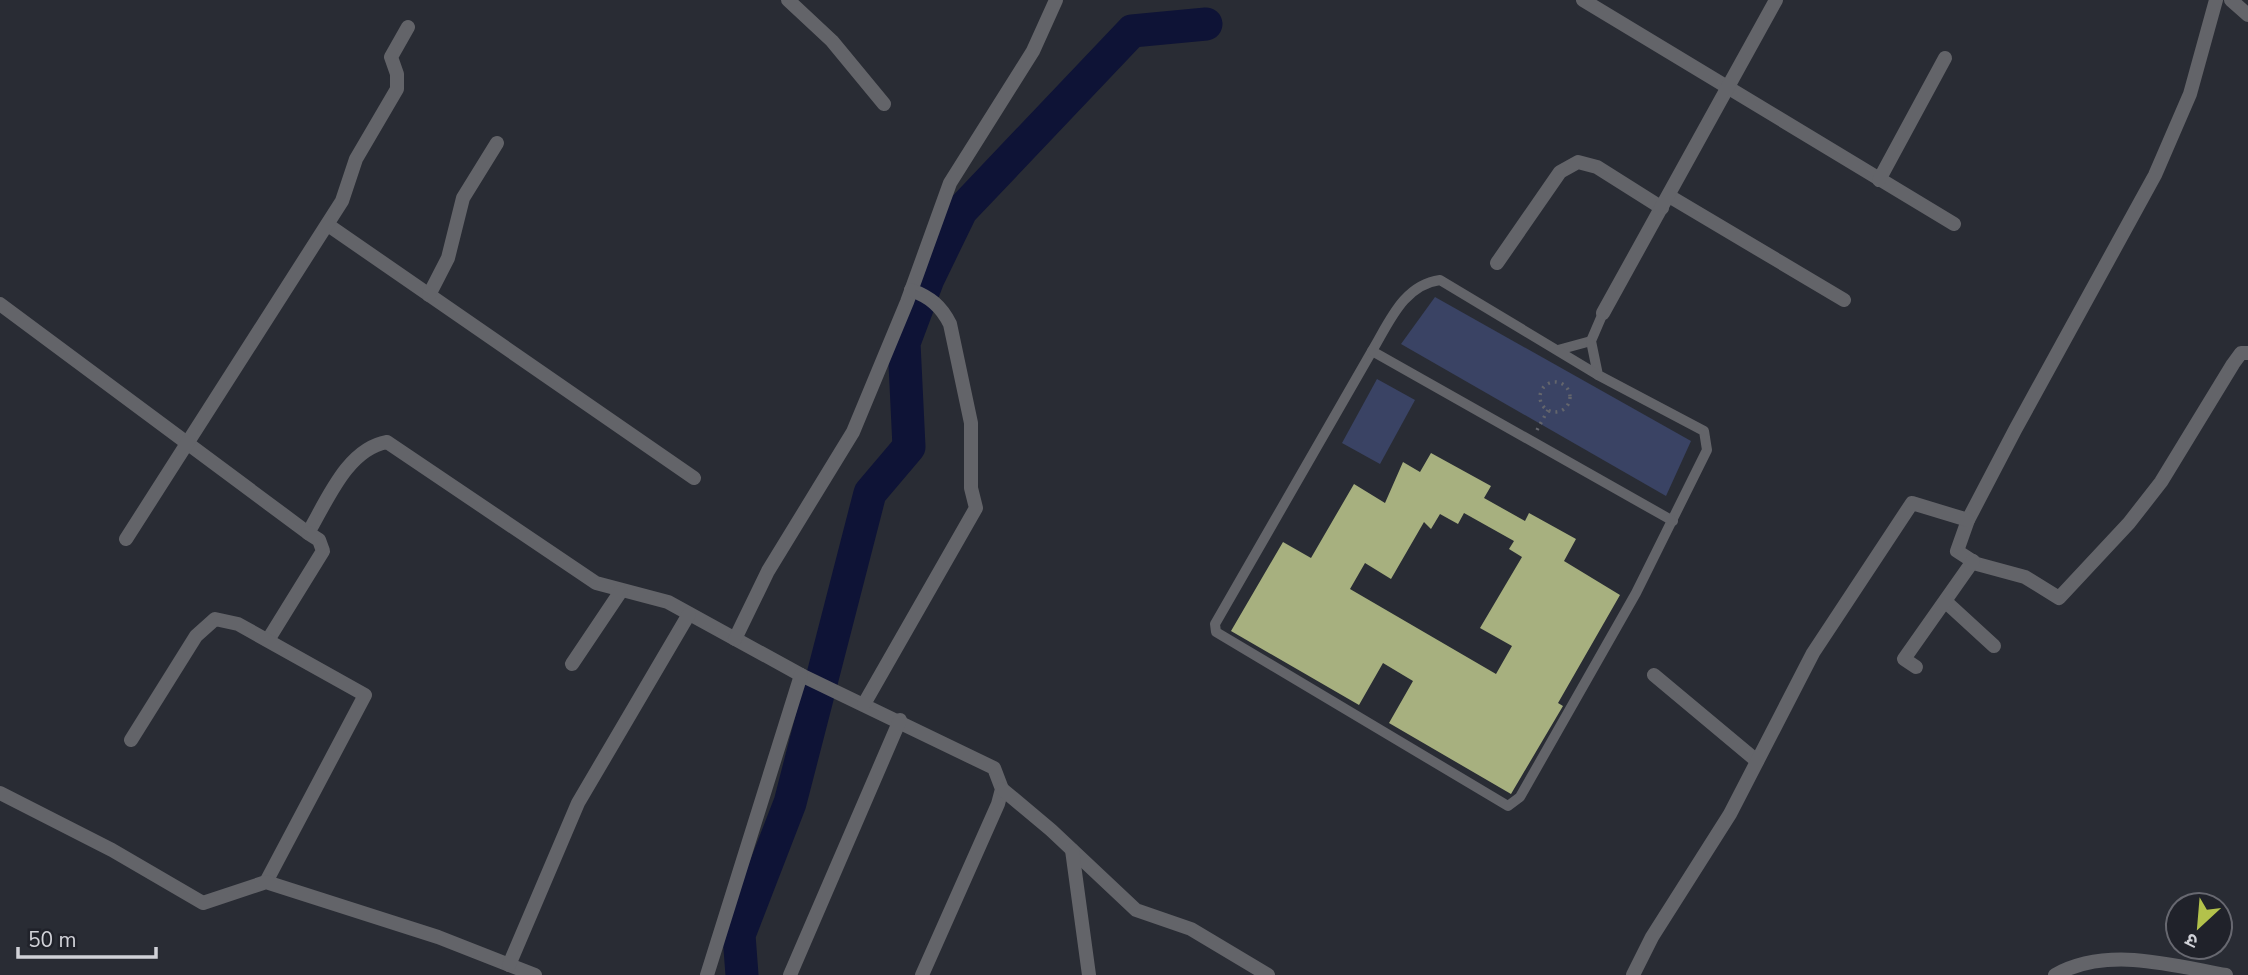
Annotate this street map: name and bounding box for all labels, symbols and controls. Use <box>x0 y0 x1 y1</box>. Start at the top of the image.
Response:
north arrow <box>2164 891 2234 961</box>
scale bar <box>18 916 156 960</box>
text: 50 m <box>28 926 77 954</box>
text: उ <box>2181 926 2203 955</box>

